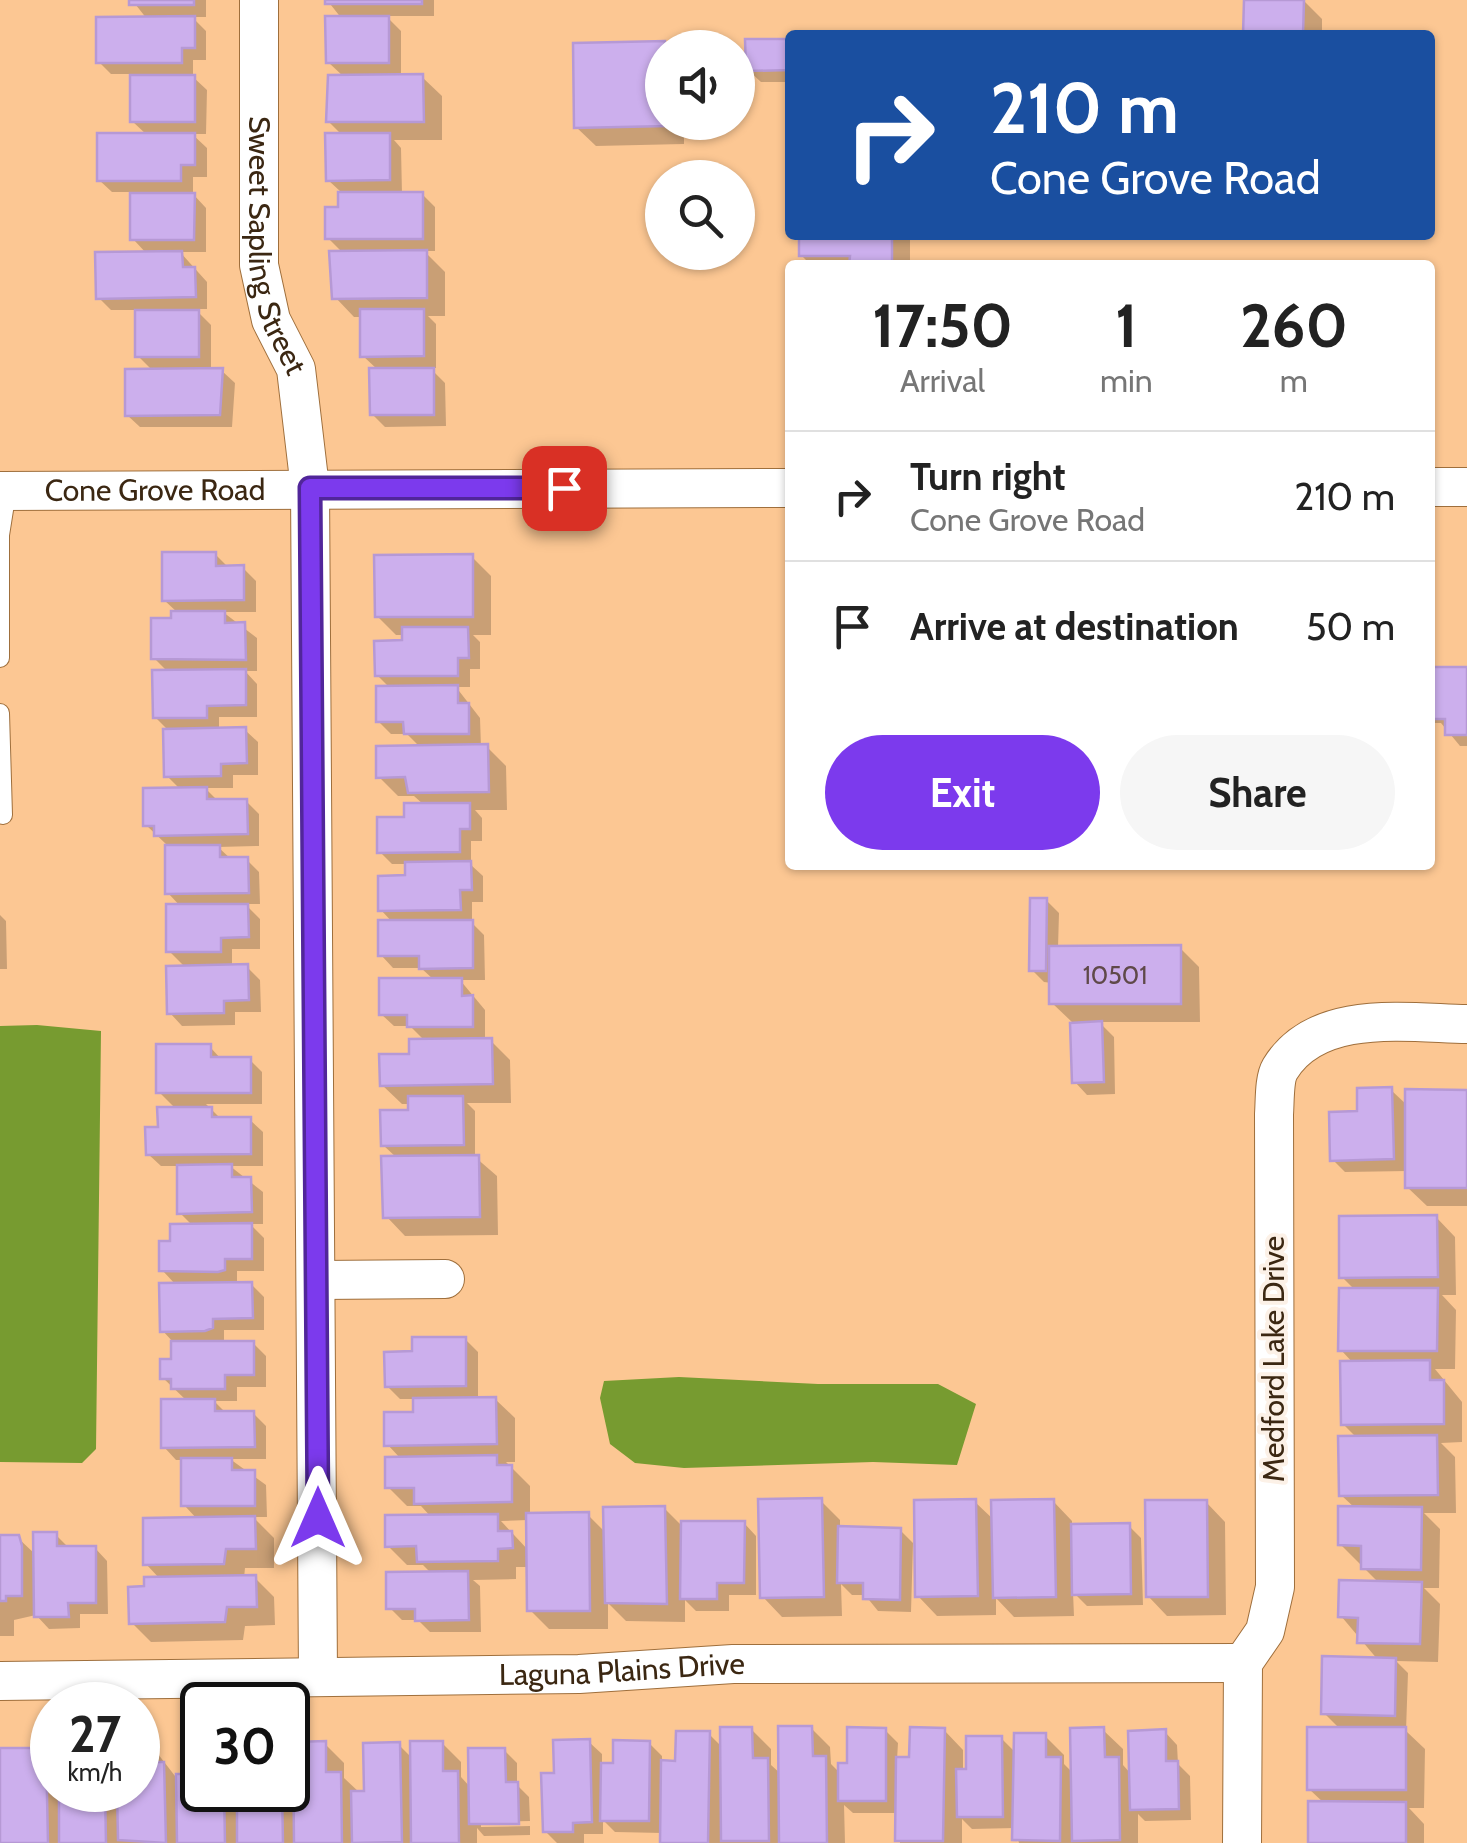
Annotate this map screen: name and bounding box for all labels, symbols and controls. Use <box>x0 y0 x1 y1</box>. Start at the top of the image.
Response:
map controls <box>645 30 755 270</box>
button: sound <box>645 30 755 140</box>
text: 210 m <box>990 65 1179 151</box>
icon: right <box>825 70 955 200</box>
street label: Sweet Sapling Street <box>241 116 315 381</box>
text: Cone Grove Road <box>990 151 1321 205</box>
button: search <box>645 160 755 270</box>
text: 17:50 <box>872 289 1013 362</box>
text: 1 <box>1115 289 1137 362</box>
text: 260 <box>1240 289 1348 362</box>
text: Arrival <box>900 361 985 400</box>
text: min <box>1100 361 1153 400</box>
text: m <box>1280 361 1308 400</box>
pin <box>522 446 607 531</box>
text: Turn right <box>910 453 1066 500</box>
icon: arrive <box>537 461 592 516</box>
icon: right <box>825 469 880 524</box>
street label: Cone Grove Road <box>45 471 265 509</box>
text: 210 m <box>1294 473 1395 520</box>
text: Cone Grove Road <box>910 500 1145 539</box>
icon: arrive <box>825 599 880 654</box>
text: Arrive at destination <box>910 603 1239 650</box>
text: 50 m <box>1306 603 1395 650</box>
button: Exit <box>825 735 1100 850</box>
button: Share <box>1120 735 1395 850</box>
house number: 10501 <box>1083 960 1147 990</box>
street label: Medford Lake Drive <box>1255 1236 1292 1482</box>
position arrow <box>266 1466 370 1570</box>
street label: Laguna Plains Drive <box>499 1645 745 1693</box>
speed limit sign: 30 <box>180 1682 310 1812</box>
text: 27 <box>69 1704 121 1765</box>
text: km/h <box>68 1757 122 1787</box>

